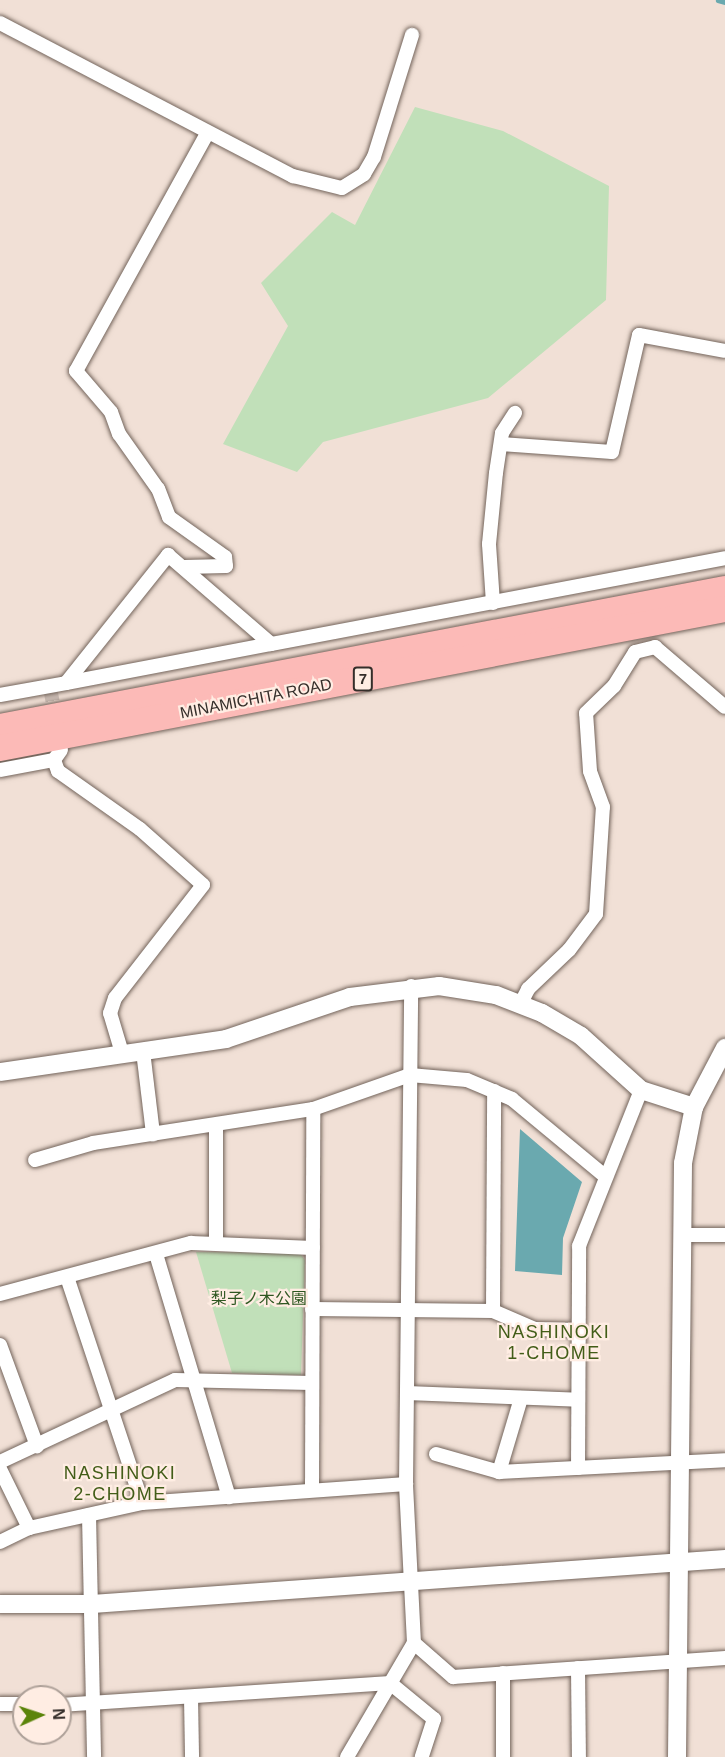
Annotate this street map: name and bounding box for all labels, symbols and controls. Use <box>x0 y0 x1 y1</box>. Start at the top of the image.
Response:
road number: 7 <box>352 667 374 691</box>
street label: MINAMICHITA ROAD <box>178 675 334 723</box>
park label: 梨子ノ木公園 <box>211 1289 307 1309</box>
district label: NASHINOKI 1-CHOME <box>498 1322 610 1364</box>
district label: NASHINOKI 2-CHOME <box>64 1463 176 1506</box>
north arrow <box>12 1685 72 1745</box>
text: N <box>50 1708 67 1720</box>

